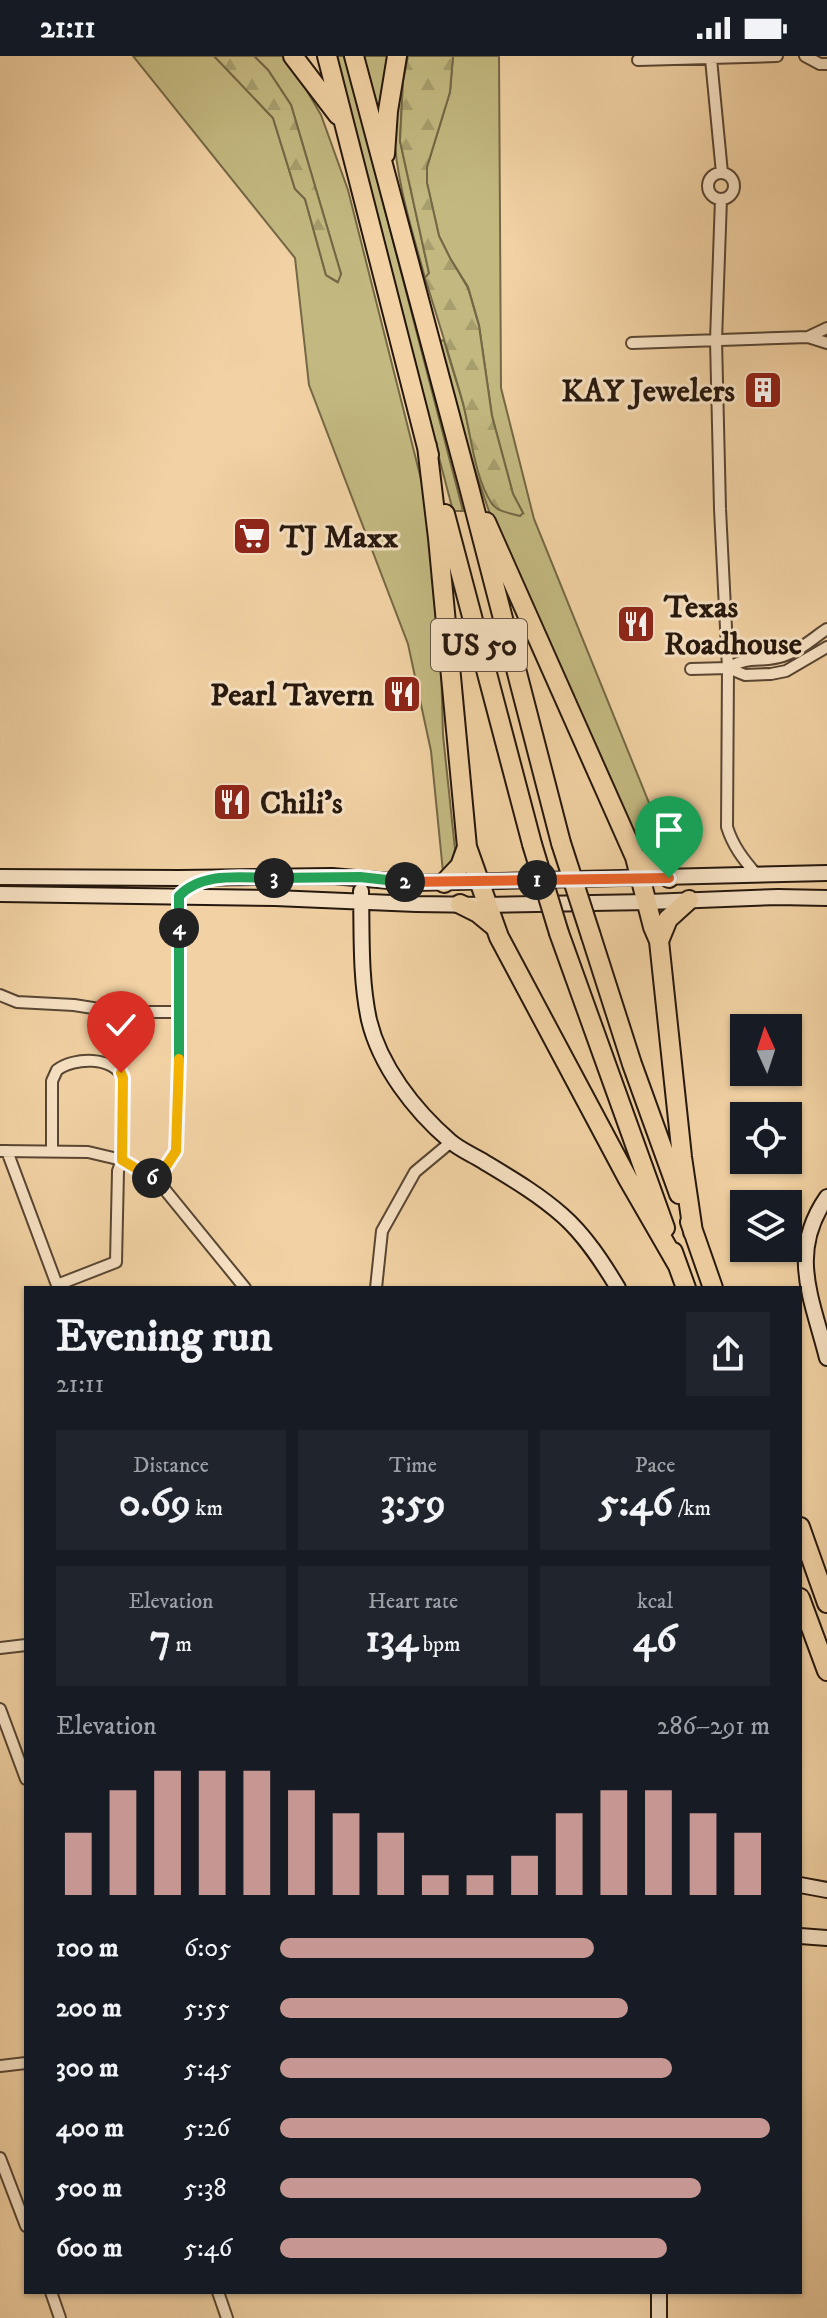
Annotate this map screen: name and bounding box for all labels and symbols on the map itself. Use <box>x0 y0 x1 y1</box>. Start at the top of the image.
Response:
building icon: KAY Jewelers <box>742 369 784 411</box>
place label: KAY Jewelers <box>561 372 735 412</box>
supermarket icon: TJ Maxx <box>231 515 273 557</box>
place label: TJ Maxx <box>279 518 399 558</box>
place label: Texas Roadhouse <box>663 588 802 665</box>
restaurant icon: Texas Roadhouse <box>615 603 657 645</box>
road number: US 50 <box>431 619 527 671</box>
restaurant icon: Pearl Tavern <box>381 673 423 715</box>
place label: Pearl Tavern <box>210 676 374 716</box>
restaurant icon: Chili's <box>211 781 253 823</box>
place label: Chili's <box>260 784 343 824</box>
pin <box>635 796 703 878</box>
pin: 3 <box>254 858 294 898</box>
pin: 1 <box>517 860 557 900</box>
pin: 2 <box>385 862 425 902</box>
pin: 4 <box>159 908 199 948</box>
pin <box>87 991 155 1073</box>
north arrow <box>730 1014 802 1086</box>
pin: 6 <box>132 1158 172 1198</box>

